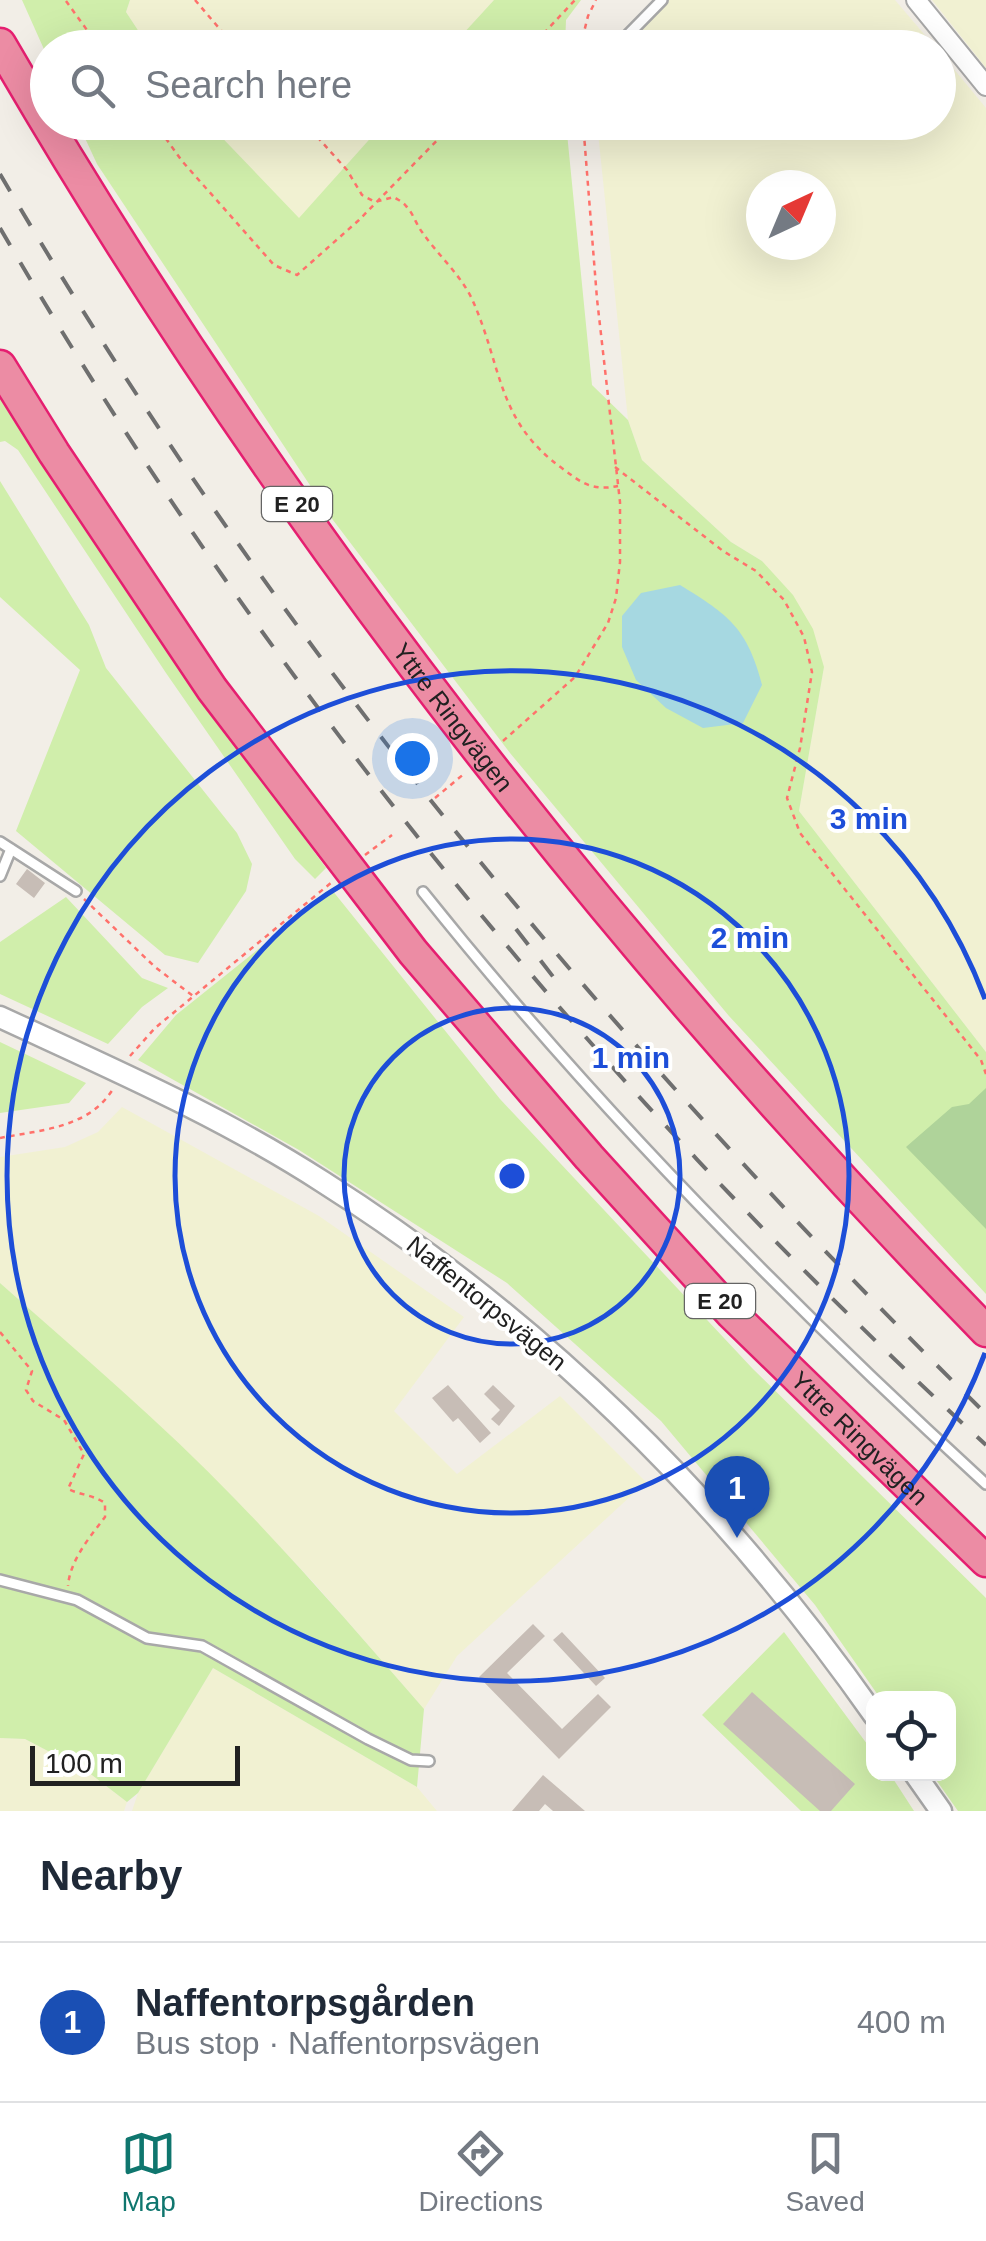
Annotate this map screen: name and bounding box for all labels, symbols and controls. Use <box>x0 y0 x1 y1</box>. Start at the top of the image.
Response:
search box <box>30 30 956 140</box>
icon: search <box>65 58 120 113</box>
text: Search here <box>145 64 352 106</box>
north arrow <box>746 170 836 260</box>
road number: E 20 <box>262 487 332 521</box>
street label: Yttre Ringvägen <box>387 638 519 797</box>
your location <box>387 733 438 784</box>
text: 3 min <box>830 802 908 835</box>
text: 2 min <box>711 921 789 954</box>
text: 1 min <box>592 1041 670 1074</box>
centre of rings <box>494 1158 530 1194</box>
street label: Naffentorpsvägen <box>402 1230 572 1376</box>
road number: E 20 <box>685 1284 755 1318</box>
street label: Yttre Ringvägen <box>786 1366 934 1511</box>
pin: 1 <box>704 1456 770 1538</box>
map controls <box>866 1691 956 1781</box>
button: locate <box>866 1691 956 1781</box>
scale bar <box>30 1741 240 1786</box>
text: 100 m <box>45 1748 123 1779</box>
text: Nearby <box>40 1852 182 1899</box>
text: Naffentorpsgården <box>135 1982 475 2024</box>
text: 1 <box>64 2004 81 2040</box>
text: 400 m <box>857 2004 946 2040</box>
text: Bus stop · Naffentorpsvägen <box>135 2025 540 2061</box>
tab: Map <box>121 2126 176 2218</box>
tab: Directions <box>419 2126 543 2218</box>
tab: Saved <box>785 2126 865 2218</box>

